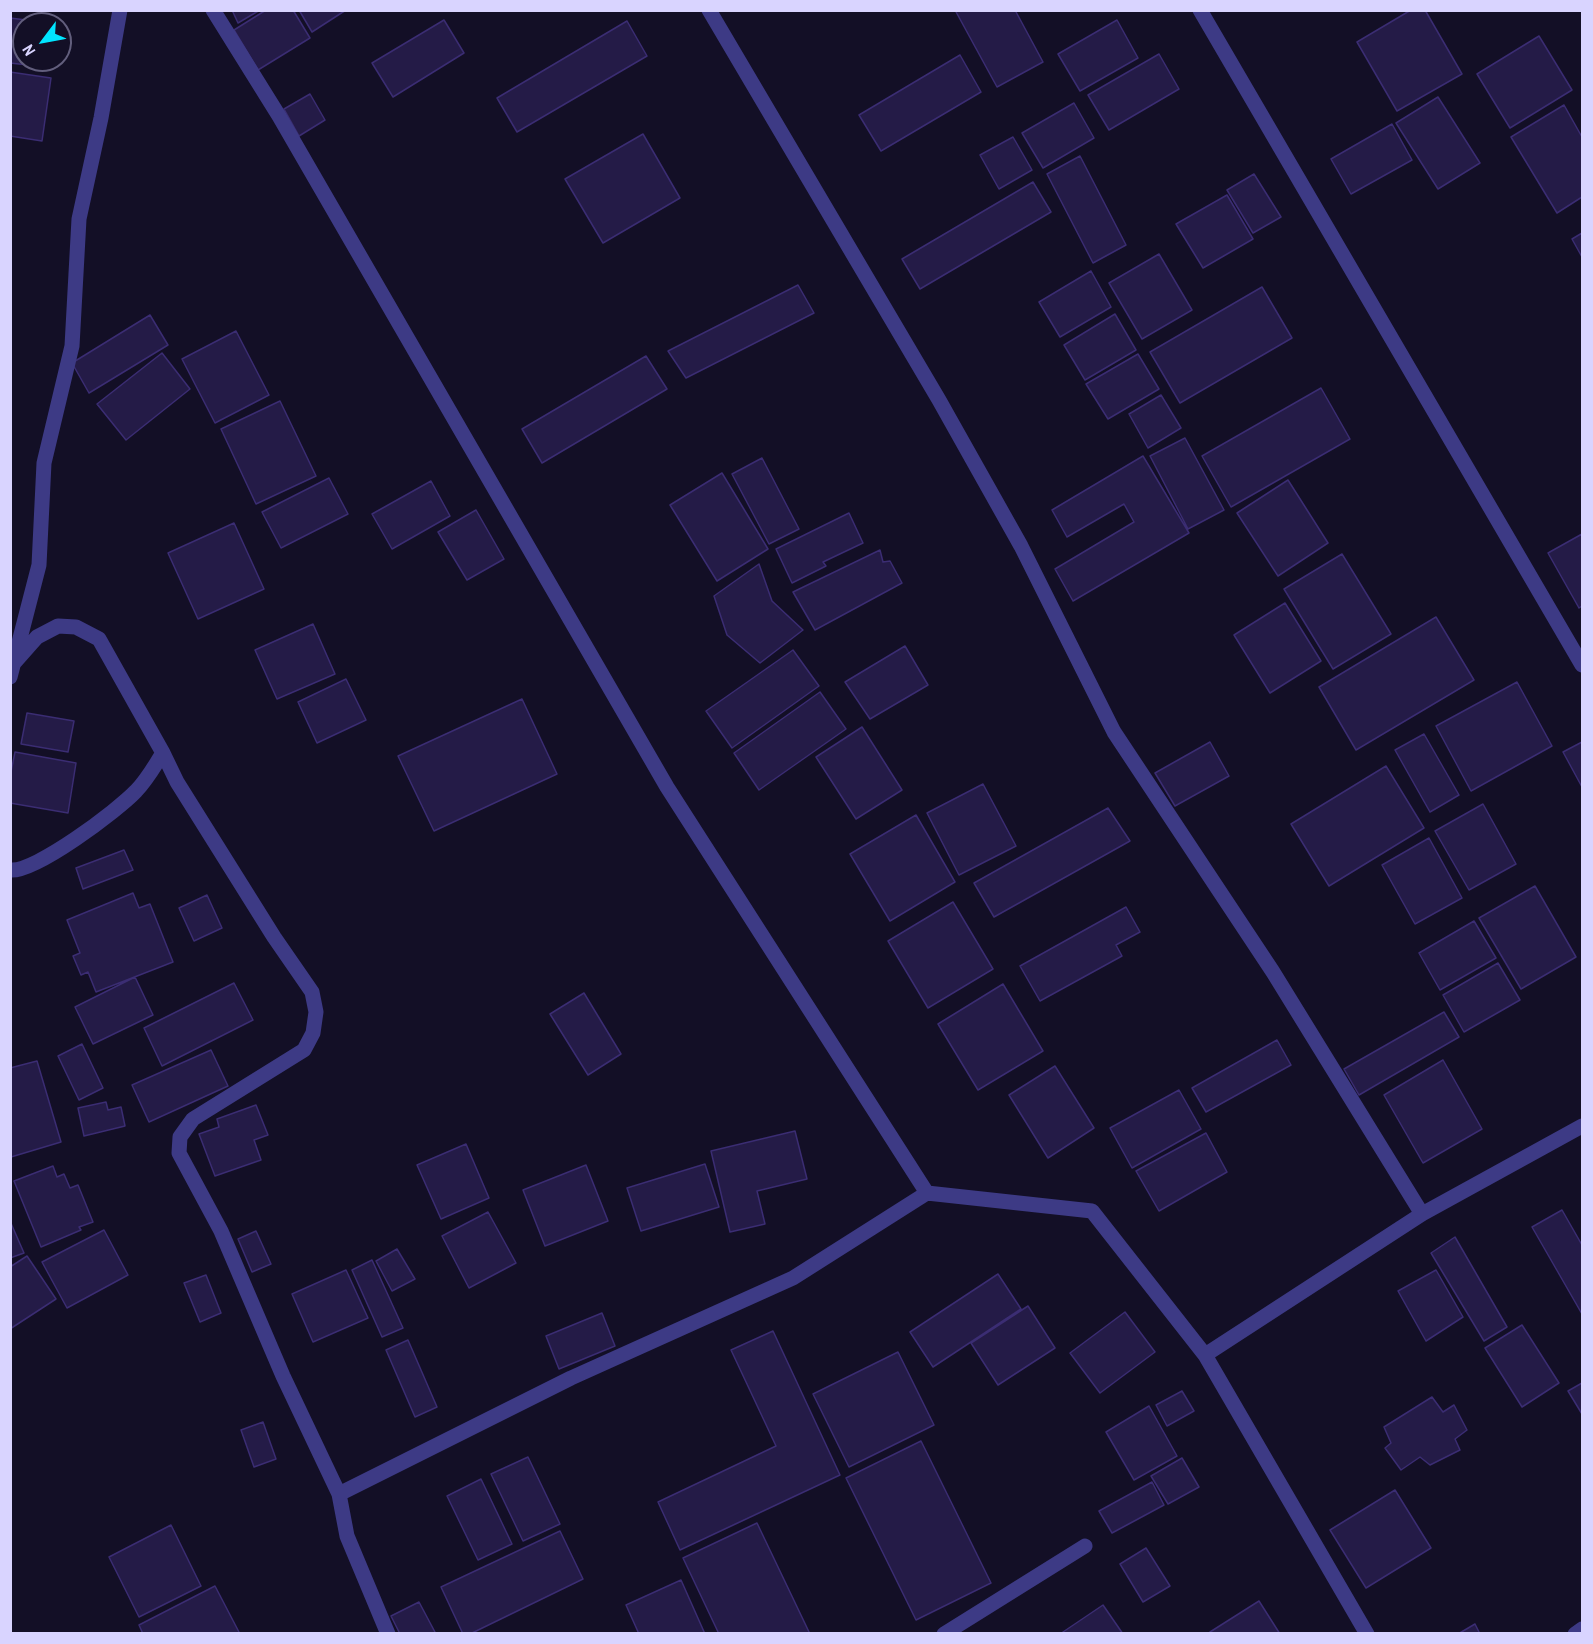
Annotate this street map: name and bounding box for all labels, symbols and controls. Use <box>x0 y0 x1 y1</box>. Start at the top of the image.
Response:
north arrow <box>12 12 72 72</box>
text: N <box>17 41 40 60</box>

